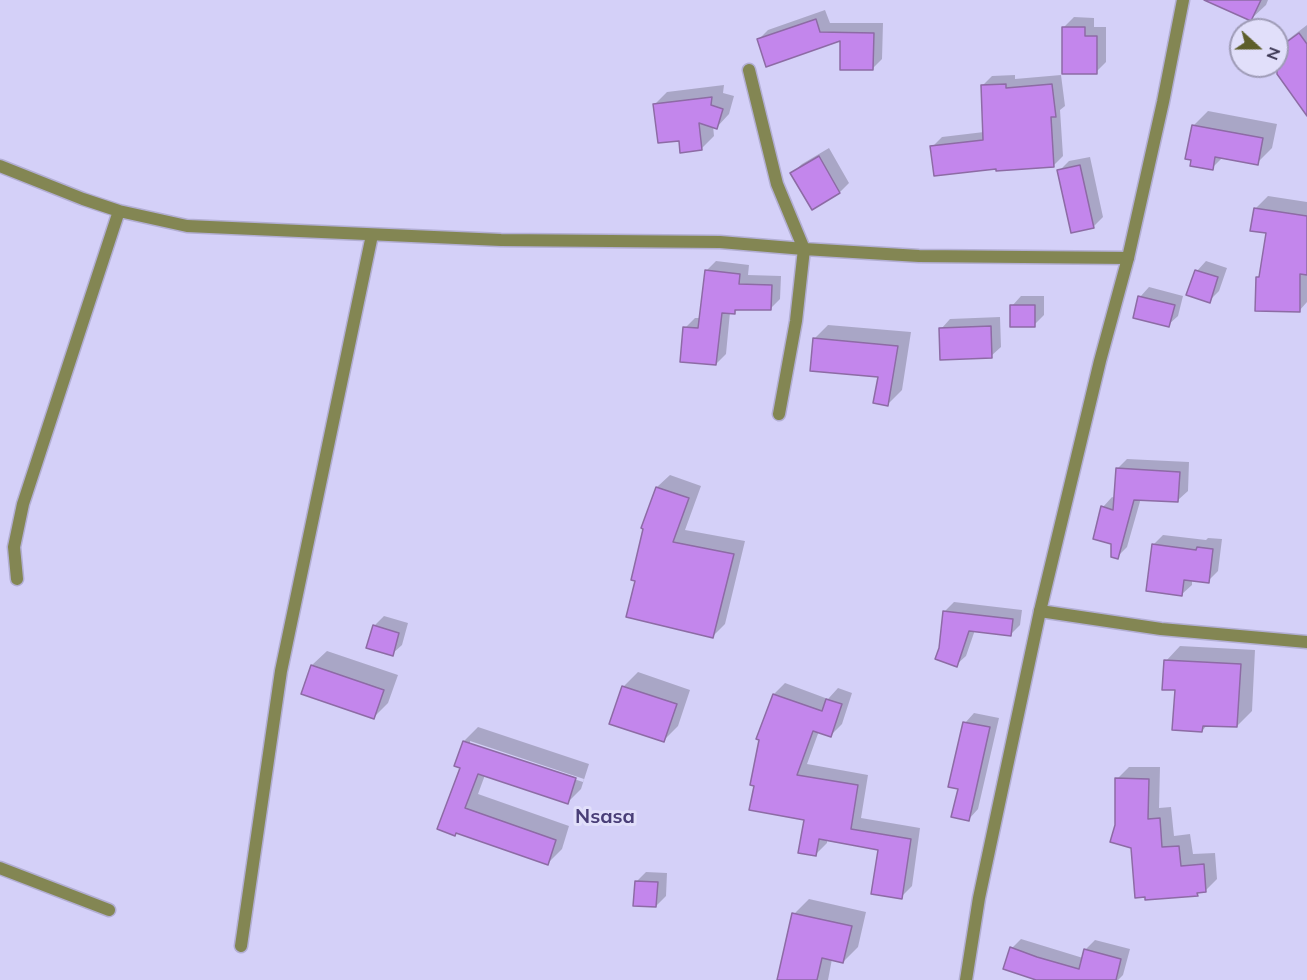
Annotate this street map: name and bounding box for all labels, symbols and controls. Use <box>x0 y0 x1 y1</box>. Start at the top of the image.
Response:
north arrow <box>1229 18 1289 78</box>
text: N <box>1262 45 1285 63</box>
district label: Nsasa <box>575 805 635 829</box>

